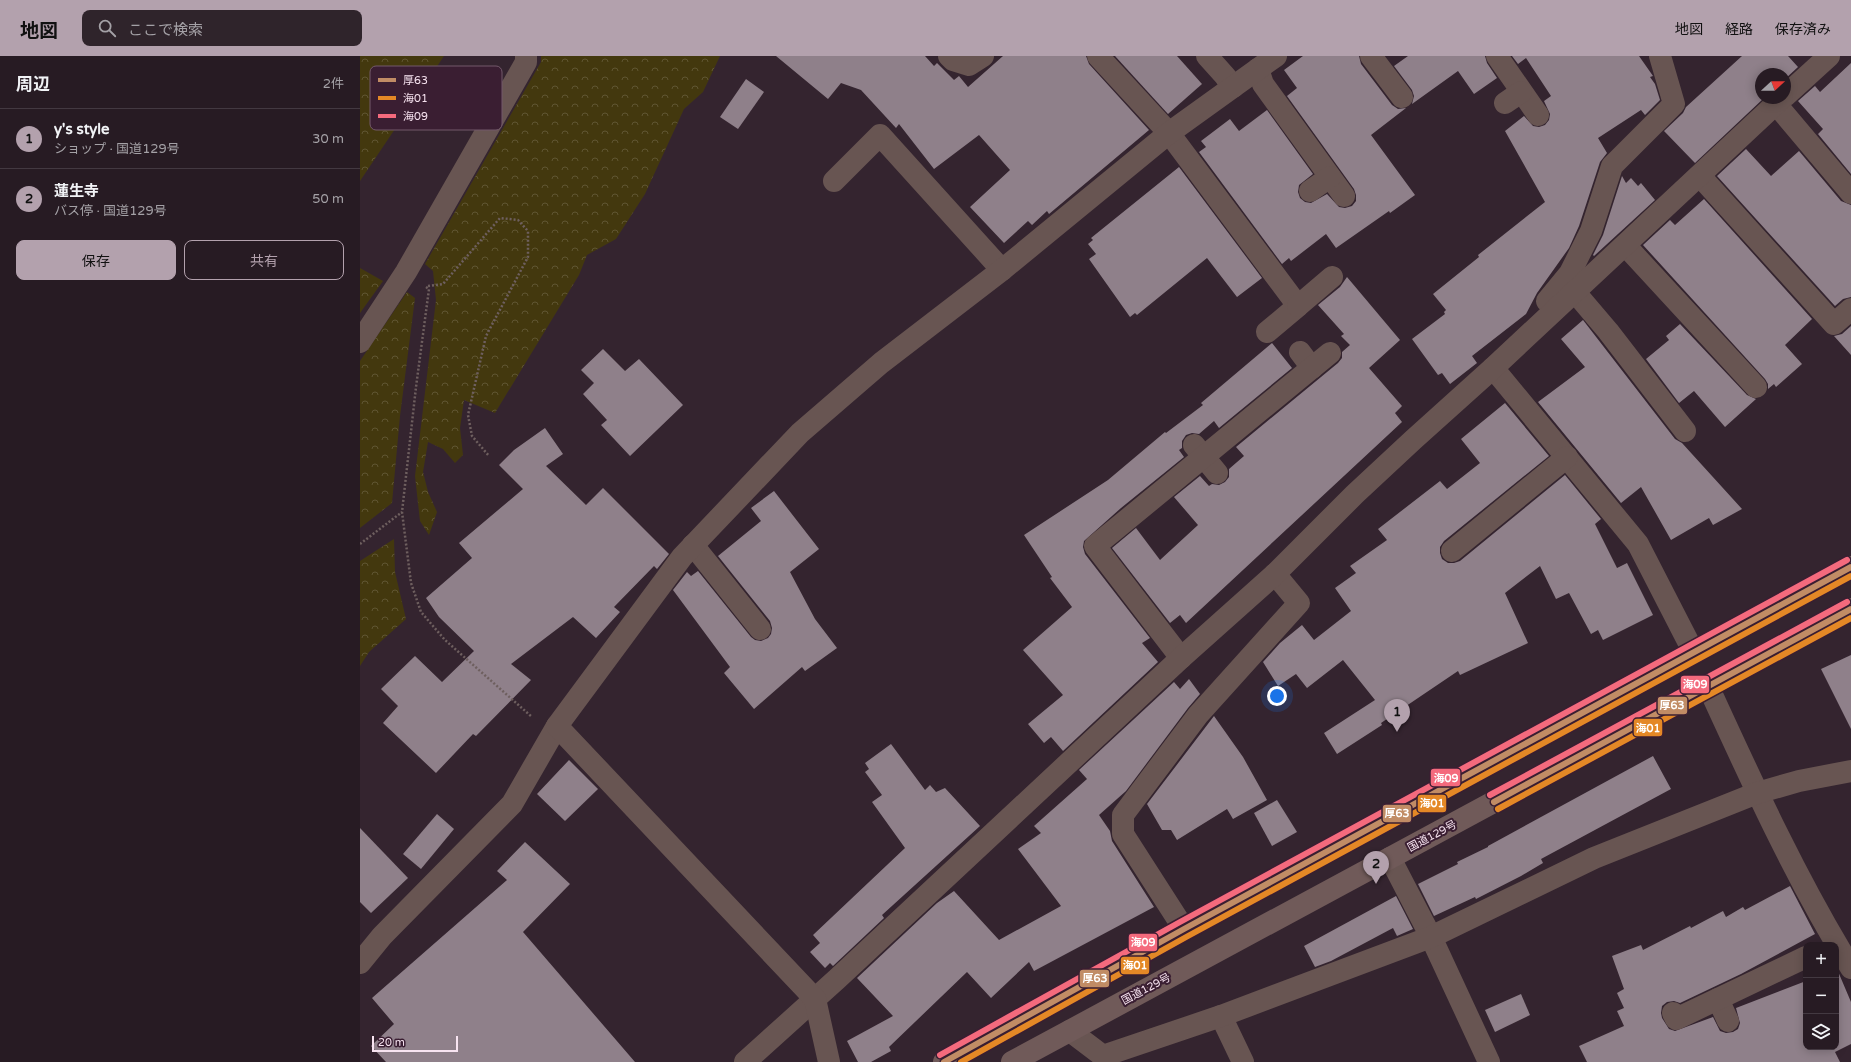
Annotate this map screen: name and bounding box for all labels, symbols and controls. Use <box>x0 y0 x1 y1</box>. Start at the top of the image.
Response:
search box <box>82 10 362 46</box>
icon: search <box>96 17 118 39</box>
text: 地図 <box>20 20 58 42</box>
text: ここで検索 <box>128 21 203 39</box>
text: 地図 <box>1675 21 1703 38</box>
text: 経路 <box>1725 21 1753 38</box>
text: 保存済み <box>1775 21 1831 38</box>
legend <box>370 66 502 130</box>
north arrow <box>1755 68 1791 104</box>
text: 周辺 <box>16 74 50 95</box>
text: 厚63 <box>403 74 428 87</box>
text: 2件 <box>323 76 344 92</box>
text: 海01 <box>403 92 428 105</box>
text: 海09 <box>403 110 428 123</box>
text: y's style <box>54 120 110 138</box>
text: 1 <box>25 131 33 147</box>
text: 30 m <box>312 131 344 147</box>
text: ショップ · 国道129号 <box>54 141 180 157</box>
text: 蓮生寺 <box>54 182 99 200</box>
text: 2 <box>25 191 33 207</box>
text: 50 m <box>312 191 344 207</box>
text: バス停 · 国道129号 <box>54 203 167 219</box>
button: 保存 <box>16 240 176 280</box>
button: 共有 <box>184 240 344 280</box>
line badge: 海09 <box>1680 675 1710 694</box>
text: 海09 <box>1683 678 1707 691</box>
your location <box>1267 686 1287 706</box>
line badge: 厚63 <box>1657 696 1688 715</box>
pin: 1 <box>1384 699 1410 732</box>
text: 厚63 <box>1660 699 1684 712</box>
line badge: 海01 <box>1633 718 1663 737</box>
text: 海01 <box>1636 722 1660 735</box>
line badge: 海09 <box>1430 768 1461 787</box>
text: 海09 <box>1434 772 1458 785</box>
line badge: 海01 <box>1417 794 1447 813</box>
text: 海01 <box>1420 797 1444 810</box>
line badge: 厚63 <box>1382 804 1412 823</box>
text: 厚63 <box>1385 807 1409 820</box>
street label: 国道129号 <box>1405 818 1459 854</box>
pin: 2 <box>1363 851 1389 884</box>
line badge: 海09 <box>1128 933 1158 952</box>
text: 海09 <box>1131 936 1155 949</box>
map controls <box>1803 942 1839 1050</box>
button: + <box>1803 942 1839 978</box>
line badge: 海01 <box>1120 956 1150 975</box>
text: 海01 <box>1123 959 1147 972</box>
line badge: 厚63 <box>1079 969 1110 988</box>
street label: 国道129号 <box>1119 971 1173 1007</box>
text: 厚63 <box>1083 972 1107 985</box>
button: − <box>1803 978 1839 1014</box>
button: layers <box>1803 1014 1839 1050</box>
scale bar <box>372 1034 458 1053</box>
text: 20 m <box>378 1036 405 1049</box>

